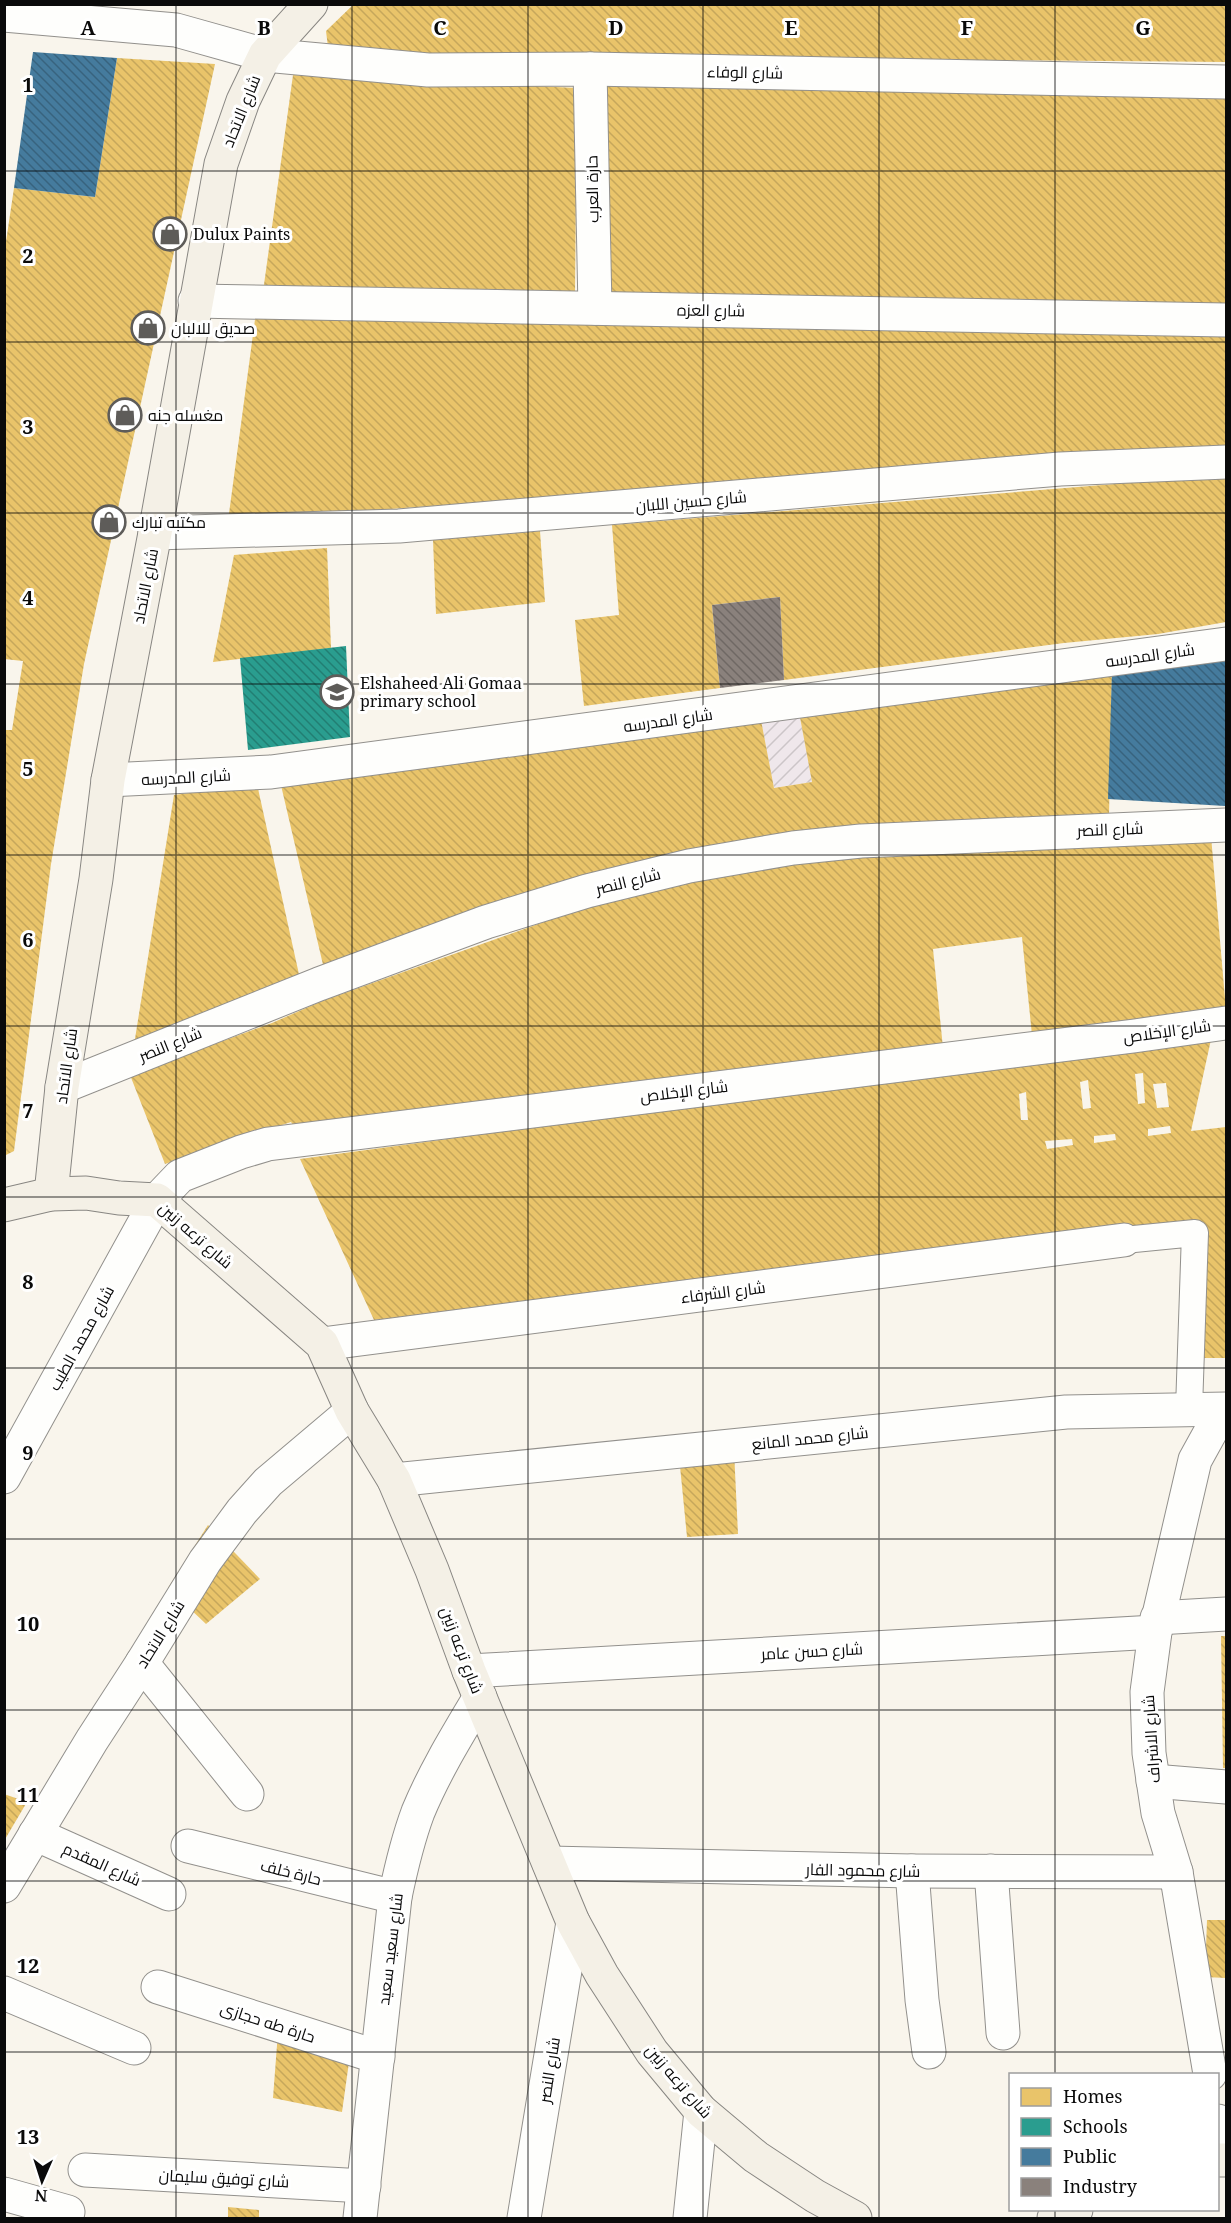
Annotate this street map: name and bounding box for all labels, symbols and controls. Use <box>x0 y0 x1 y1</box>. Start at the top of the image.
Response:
text: A <box>80 14 96 41</box>
text: B <box>257 14 271 41</box>
text: C <box>433 14 447 41</box>
text: D <box>608 14 624 41</box>
text: E <box>784 14 798 41</box>
text: F <box>961 14 973 41</box>
text: G <box>1135 14 1151 41</box>
street label: شارع الوفاء <box>707 60 783 85</box>
text: 1 <box>22 71 34 98</box>
street label: شارع الاتحاد <box>217 72 266 151</box>
street label: حارة العرب <box>580 155 604 223</box>
shop icon: Dulux Paints <box>152 216 188 252</box>
place label: Dulux Paints <box>193 223 290 245</box>
text: 2 <box>22 242 34 269</box>
street label: شارع العزه <box>677 298 745 323</box>
shop icon: صديق للالبان <box>130 310 166 346</box>
place label: صديق للالبان <box>171 317 255 339</box>
shop icon: مغسله جنه <box>107 397 143 433</box>
place label: مغسله جنه <box>148 404 223 426</box>
text: 3 <box>22 413 34 440</box>
street label: شارع حسين اللبان <box>634 485 748 518</box>
shop icon: مكتبه تبارك <box>91 504 127 540</box>
place label: مكتبه تبارك <box>132 511 206 533</box>
street label: شارع الاتحاد <box>127 547 164 626</box>
text: 4 <box>22 584 34 611</box>
street label: شارع المدرسه <box>1104 638 1196 673</box>
place label: Elshaheed Ali Gomaa primary school <box>360 672 522 712</box>
school or university icon: Elshaheed Ali Gomaa primary school <box>319 674 355 710</box>
street label: شارع المدرسه <box>622 703 714 738</box>
text: 5 <box>22 755 34 782</box>
street label: شارع المدرسه <box>141 764 232 791</box>
street label: شارع النصر <box>1075 817 1144 842</box>
street label: شارع النصر <box>592 862 663 901</box>
text: 6 <box>22 926 34 953</box>
street label: شارع الإخلاص <box>1122 1014 1212 1049</box>
street label: شارع النصر <box>134 1021 205 1068</box>
street label: شارع الاتحاد <box>50 1027 83 1105</box>
street label: شارع الإخلاص <box>639 1075 729 1108</box>
text: 7 <box>22 1097 34 1124</box>
street label: شارع ترعه زنين <box>154 1197 238 1274</box>
text: 8 <box>22 1268 34 1295</box>
street label: شارع الشرفاء <box>679 1276 767 1309</box>
street label: شارع محمد الطيب <box>43 1281 120 1395</box>
street label: شارع محمد المانع <box>751 1421 870 1456</box>
text: 9 <box>22 1439 34 1466</box>
street label: شارع الاتحاد <box>130 1596 190 1673</box>
street label: شارع ترعه زنين <box>434 1603 489 1697</box>
text: 10 <box>17 1610 39 1637</box>
street label: شارع حسن عامر <box>759 1637 864 1666</box>
street label: شارع الاشراف <box>1137 1694 1166 1784</box>
text: 11 <box>17 1781 39 1808</box>
street label: شارع المقدم <box>59 1837 145 1892</box>
street label: حارة خلف <box>258 1854 324 1890</box>
street label: شارع محمود الفار <box>804 1858 921 1883</box>
street label: شارع سعيد سعيد <box>372 1892 409 2006</box>
text: 12 <box>17 1952 39 1979</box>
street label: حارة طه حجازى <box>218 1996 318 2048</box>
street label: شارع النصر <box>533 2035 566 2106</box>
street label: شارع ترعه زنين <box>640 2039 717 2123</box>
legend <box>1009 2073 1219 2211</box>
text: Homes <box>1063 2084 1122 2108</box>
text: Schools <box>1063 2114 1128 2138</box>
text: 13 <box>17 2123 39 2150</box>
text: Public <box>1063 2144 1117 2168</box>
north arrow <box>12 2151 72 2211</box>
street label: شارع توفيق سليمان <box>158 2164 290 2193</box>
text: Industry <box>1063 2174 1138 2198</box>
text: N <box>34 2185 48 2207</box>

